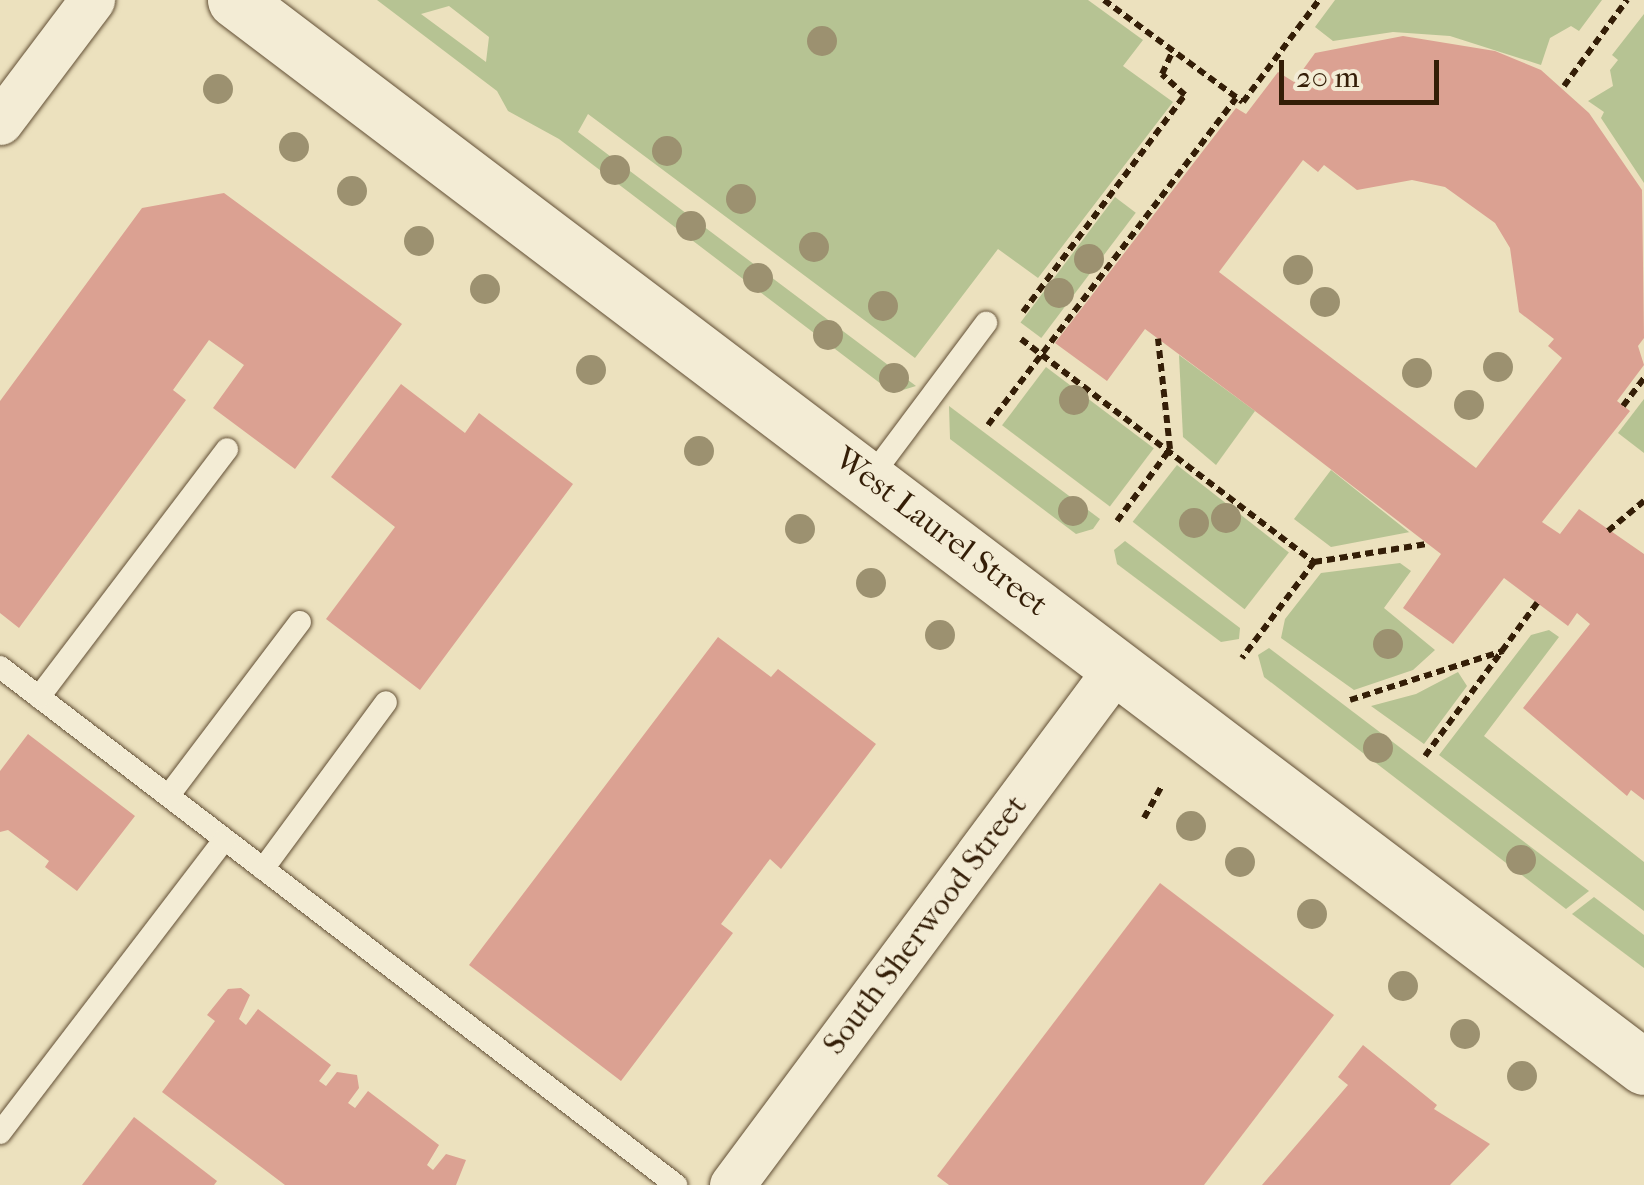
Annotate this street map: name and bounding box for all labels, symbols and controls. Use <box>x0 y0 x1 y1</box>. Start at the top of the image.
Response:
scale bar <box>1284 40 1444 102</box>
text: 20 m <box>1296 60 1359 95</box>
street label: West Laurel Street <box>827 439 1055 625</box>
street label: South Sherwood Street <box>815 788 1035 1062</box>

